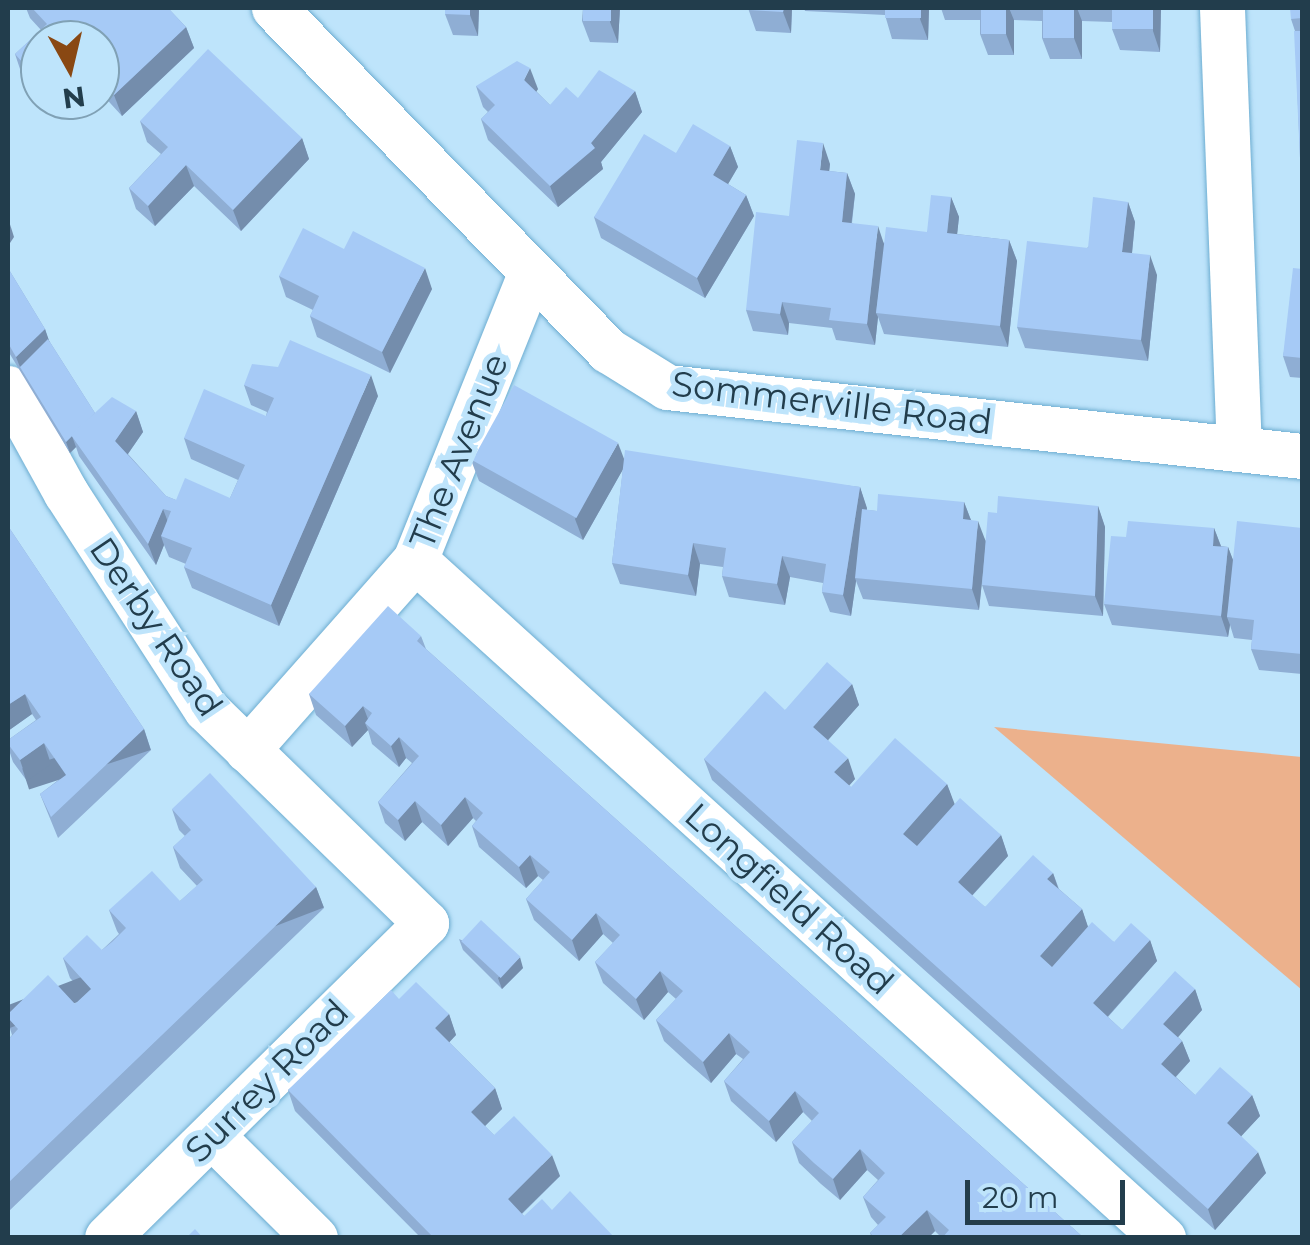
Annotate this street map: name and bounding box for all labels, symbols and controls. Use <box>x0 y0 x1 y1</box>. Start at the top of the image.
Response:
north arrow <box>20 20 120 120</box>
text: N <box>60 79 87 116</box>
street label: The Avenue <box>401 348 517 554</box>
street label: Sommerville Road <box>669 363 995 443</box>
street label: Derby Road <box>81 530 231 724</box>
street label: Longfield Road <box>676 794 902 1004</box>
street label: Surrey Road <box>177 991 357 1171</box>
scale bar <box>970 1160 1130 1222</box>
text: 20 m <box>982 1179 1059 1216</box>

